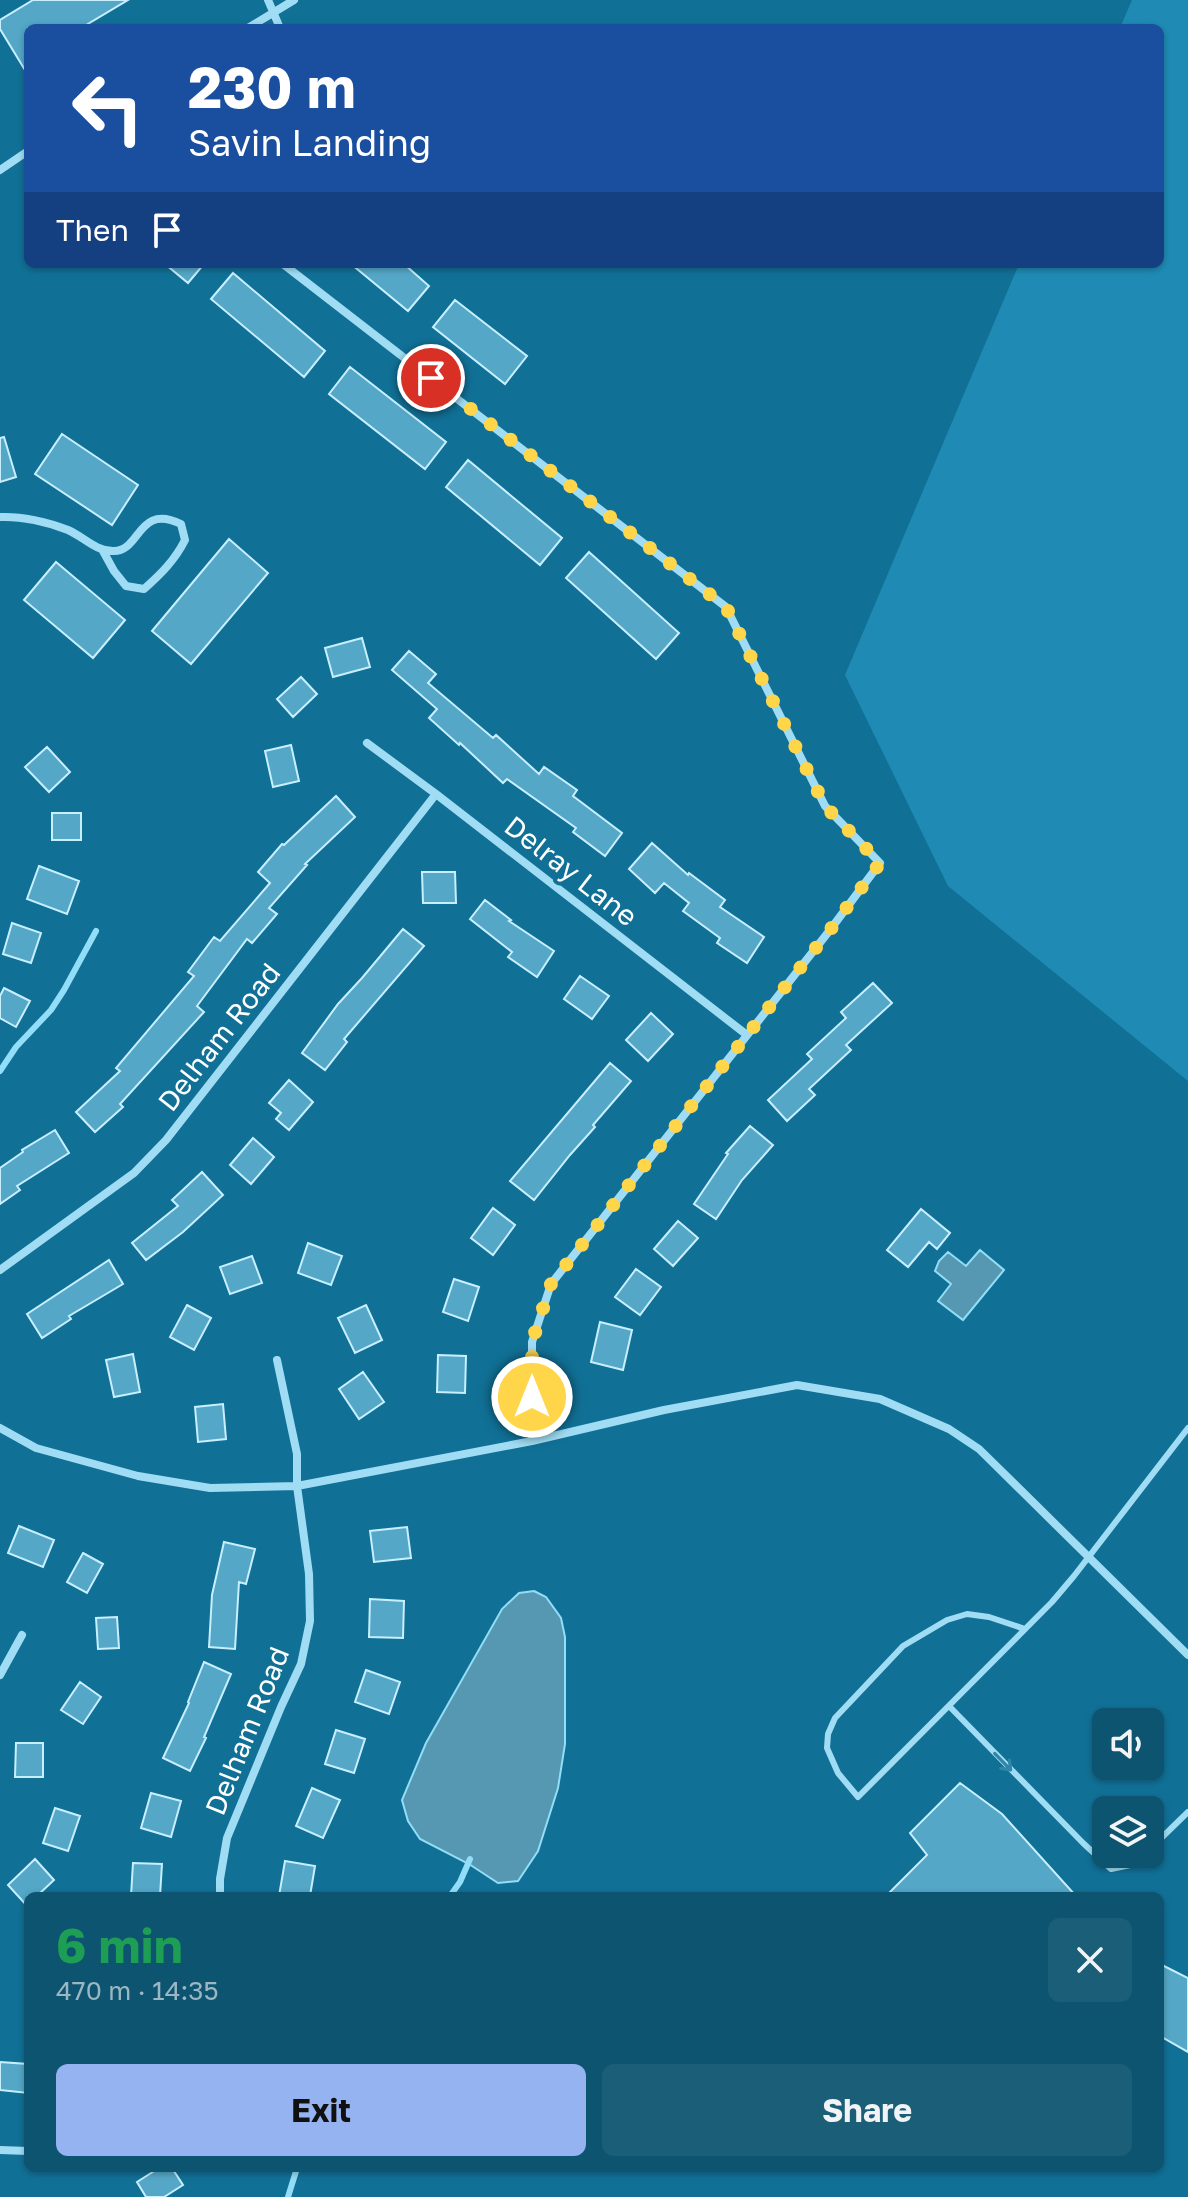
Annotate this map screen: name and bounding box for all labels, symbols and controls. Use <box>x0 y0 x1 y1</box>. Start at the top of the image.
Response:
text: 230 m <box>188 53 356 120</box>
icon: left <box>56 56 160 160</box>
text: Savin Landing <box>188 121 431 164</box>
icon: arrive <box>145 208 189 252</box>
text: Then <box>56 212 129 248</box>
pin <box>397 344 465 412</box>
icon: arrive <box>409 356 453 400</box>
street label: Delray Lane <box>499 809 644 933</box>
street label: Delham Road <box>151 956 286 1117</box>
position arrow <box>490 1355 574 1439</box>
street label: Delham Road <box>198 1642 295 1820</box>
map controls <box>1092 1708 1164 1868</box>
button: sound <box>1092 1708 1164 1780</box>
one-way arrow <box>994 1752 1013 1772</box>
button: layers <box>1092 1796 1164 1868</box>
text: 6 min <box>56 1916 183 1974</box>
button: close <box>1048 1918 1132 2002</box>
text: 470 m · 14:35 <box>56 1975 219 2006</box>
button: Exit <box>56 2064 586 2156</box>
button: Share <box>602 2064 1132 2156</box>

